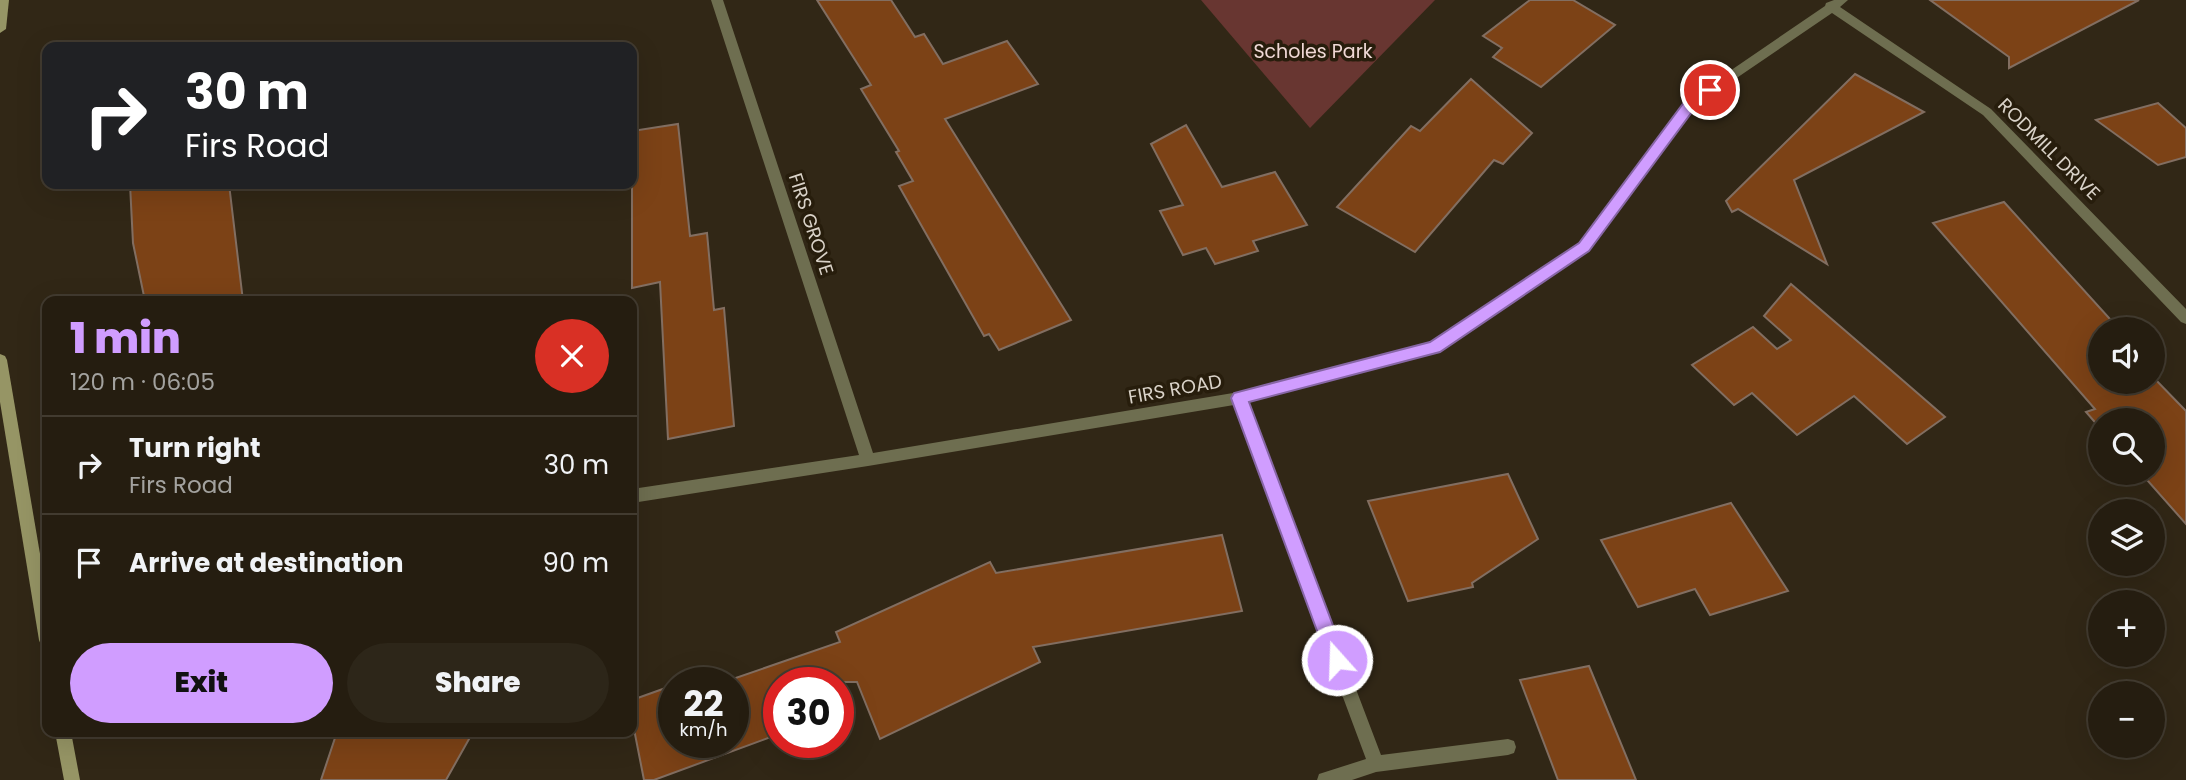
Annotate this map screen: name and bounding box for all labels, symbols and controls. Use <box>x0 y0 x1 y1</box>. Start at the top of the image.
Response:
park label: Scholes Park <box>1253 38 1373 65</box>
text: 30 m <box>185 58 309 126</box>
pin <box>1680 60 1740 120</box>
icon: right <box>70 70 161 161</box>
icon: arrive <box>1691 71 1729 109</box>
street label: RODMILL DRIVE <box>1992 92 2106 206</box>
text: Firs Road <box>185 123 329 168</box>
street label: FIRS GROVE <box>782 169 840 279</box>
text: 1 min <box>70 309 181 368</box>
map controls <box>2088 317 2165 758</box>
button: sound <box>2088 317 2165 394</box>
button: close <box>535 319 609 393</box>
text: 120 m · 06:05 <box>70 366 215 398</box>
street label: FIRS ROAD <box>1126 367 1224 411</box>
button: search <box>2088 408 2165 485</box>
text: Turn right <box>129 430 261 466</box>
icon: right <box>70 446 108 484</box>
text: 30 m <box>544 447 609 483</box>
text: Firs Road <box>129 469 233 501</box>
button: layers <box>2088 499 2165 576</box>
icon: arrive <box>70 544 108 582</box>
text: Arrive at destination <box>129 545 404 581</box>
text: 90 m <box>543 545 609 581</box>
button: + <box>2088 590 2165 667</box>
position arrow <box>1300 623 1374 697</box>
button: Exit <box>70 643 333 723</box>
button: Share <box>347 643 609 723</box>
speed limit sign: 30 <box>763 667 854 758</box>
text: 22 <box>684 679 723 728</box>
button: − <box>2088 681 2165 758</box>
text: km/h <box>680 717 727 742</box>

